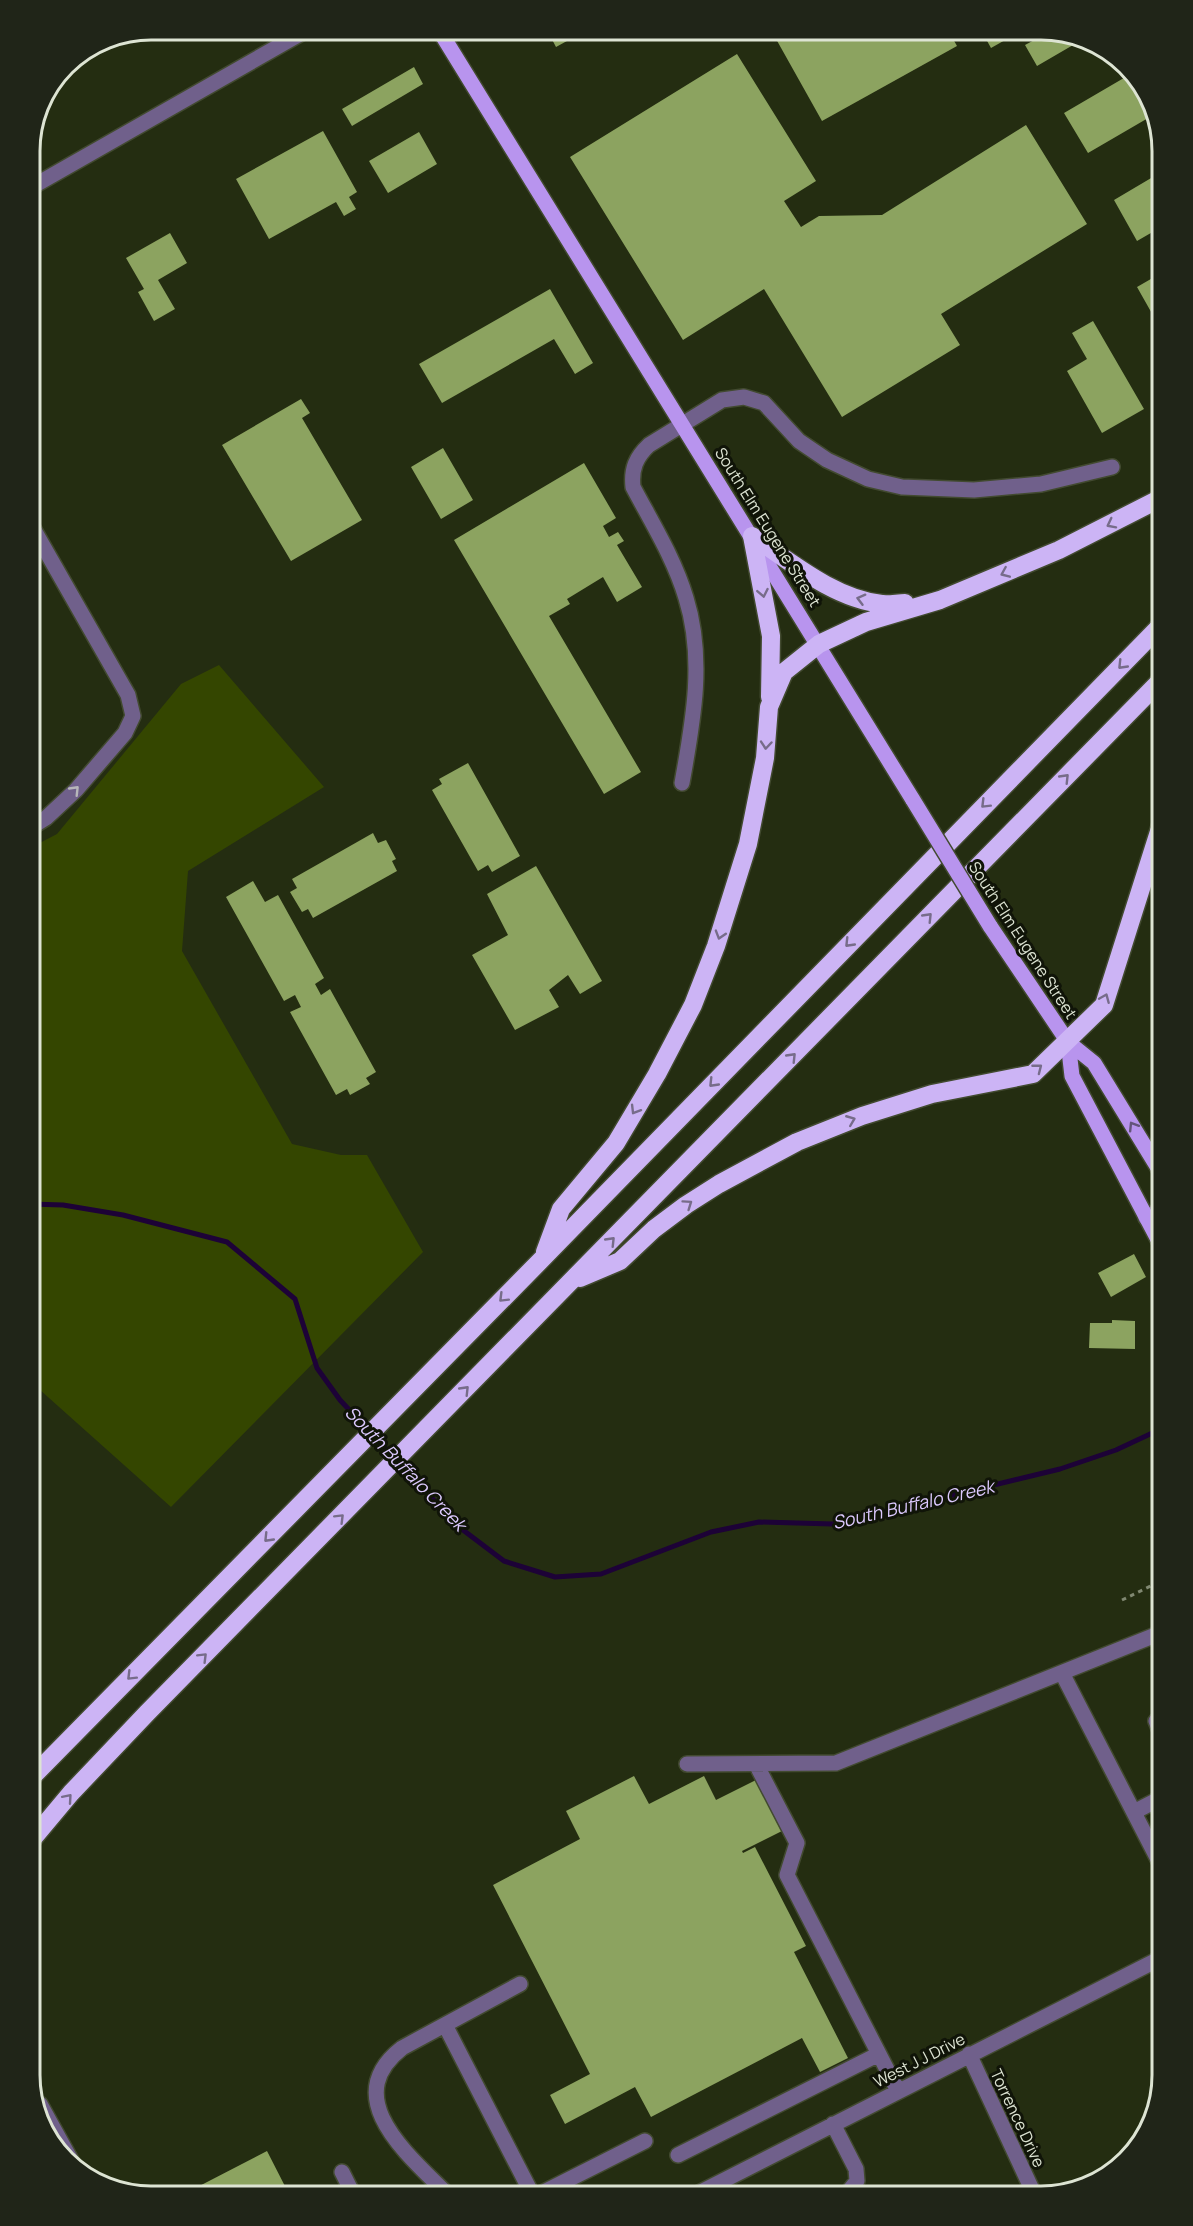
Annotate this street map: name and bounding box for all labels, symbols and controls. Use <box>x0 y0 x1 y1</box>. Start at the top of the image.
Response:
street label: South Elm Eugene Street <box>710 443 826 611</box>
one-way arrow <box>1106 516 1117 528</box>
one-way arrow <box>1000 566 1011 578</box>
one-way arrow <box>756 588 769 598</box>
one-way arrow <box>857 594 867 606</box>
one-way arrow <box>1118 658 1129 668</box>
one-way arrow <box>760 741 773 750</box>
one-way arrow <box>1057 775 1068 786</box>
one-way arrow <box>68 787 79 797</box>
one-way arrow <box>982 796 993 807</box>
street label: South Elm Eugene Street <box>964 857 1082 1023</box>
one-way arrow <box>921 914 932 925</box>
one-way arrow <box>715 929 727 939</box>
one-way arrow <box>845 936 856 947</box>
one-way arrow <box>1098 994 1110 1005</box>
one-way arrow <box>784 1053 795 1064</box>
one-way arrow <box>1031 1065 1042 1076</box>
one-way arrow <box>709 1076 720 1086</box>
one-way arrow <box>631 1104 643 1114</box>
one-way arrow <box>845 1115 856 1127</box>
one-way arrow <box>1129 1122 1141 1132</box>
one-way arrow <box>681 1201 692 1212</box>
one-way arrow <box>604 1237 615 1248</box>
one-way arrow <box>499 1291 510 1302</box>
one-way arrow <box>458 1386 469 1396</box>
water label: South Buffalo Creek <box>340 1400 474 1538</box>
water label: South Buffalo Creek <box>830 1473 999 1534</box>
one-way arrow <box>333 1514 343 1525</box>
one-way arrow <box>264 1531 275 1541</box>
one-way arrow <box>195 1653 206 1664</box>
one-way arrow <box>127 1669 138 1680</box>
one-way arrow <box>61 1794 72 1805</box>
street label: West J J Drive <box>869 2027 969 2093</box>
street label: Torrence Drive <box>986 2065 1050 2171</box>

